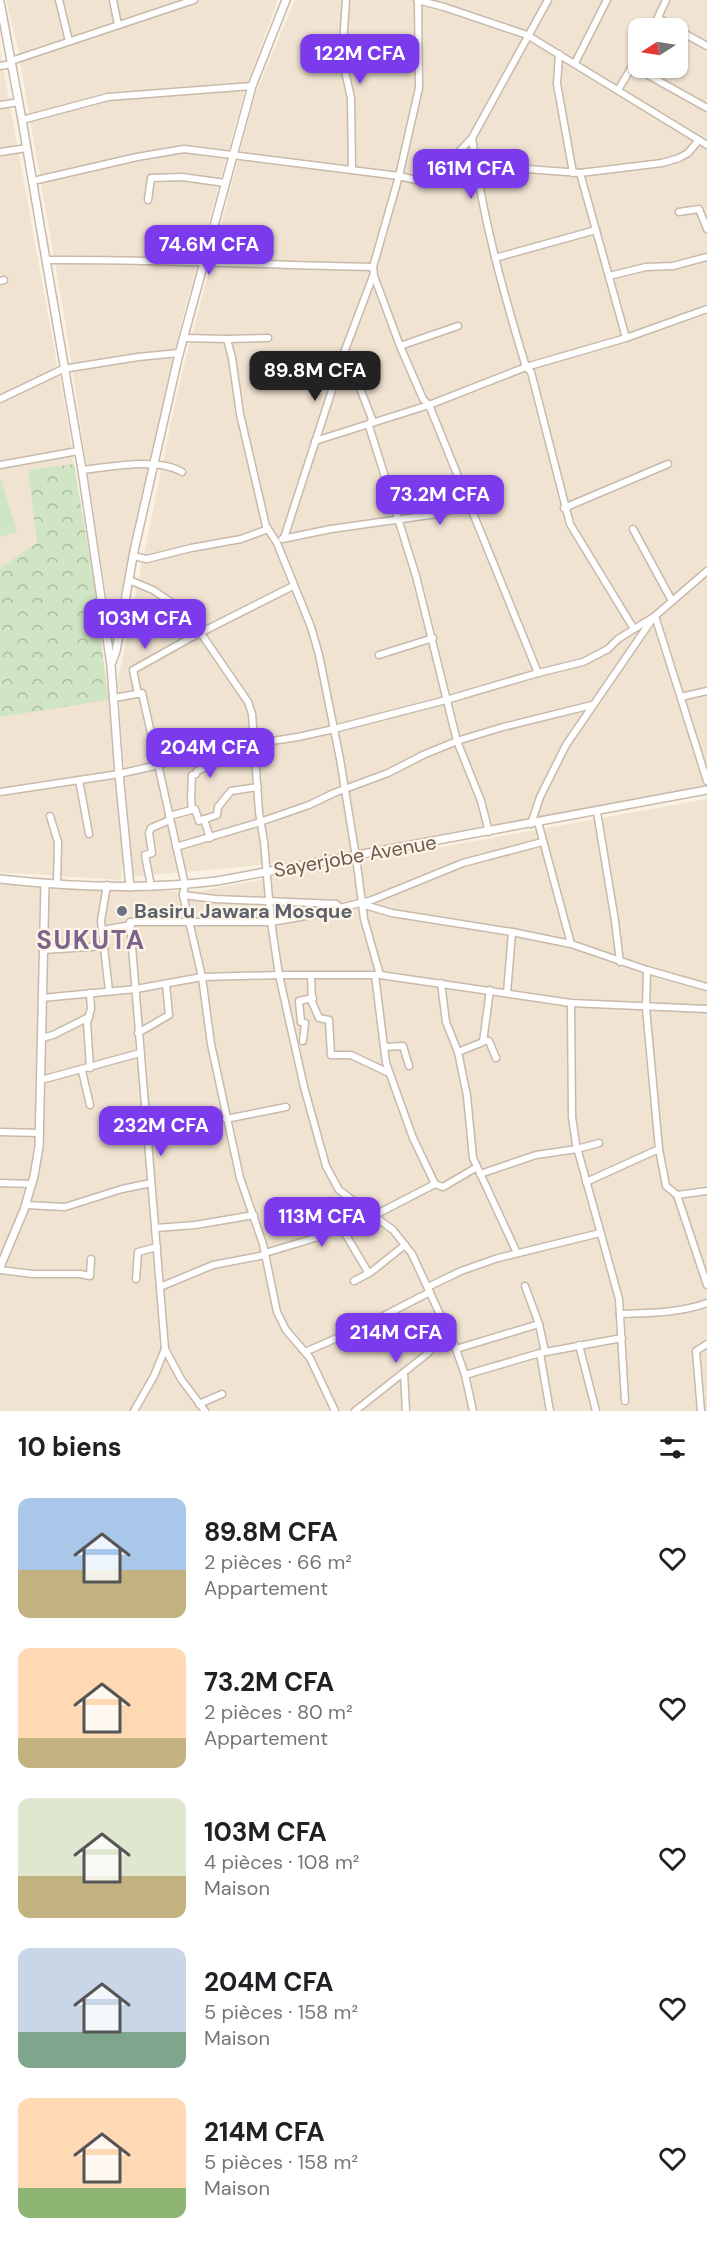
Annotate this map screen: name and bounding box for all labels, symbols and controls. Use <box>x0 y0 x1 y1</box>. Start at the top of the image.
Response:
north arrow <box>628 18 688 78</box>
map controls <box>628 18 688 78</box>
pin: 122M CFA <box>298 34 422 85</box>
text: 122M CFA <box>314 40 406 66</box>
pin: 161M CFA <box>409 149 533 200</box>
text: 161M CFA <box>427 155 515 181</box>
pin: 74.6M CFA <box>140 225 278 276</box>
text: 74.6M CFA <box>159 231 259 257</box>
pin: 89.8M CFA <box>246 351 384 402</box>
text: 89.8M CFA <box>264 357 366 383</box>
pin: 73.2M CFA <box>371 475 509 526</box>
text: 73.2M CFA <box>390 481 490 507</box>
pin: 103M CFA <box>83 599 207 650</box>
text: 103M CFA <box>98 605 192 631</box>
pin: 204M CFA <box>148 728 272 779</box>
text: 204M CFA <box>160 734 260 760</box>
street label: Sayerjobe Avenue <box>271 829 439 883</box>
place label: Basiru Jawara Mosque <box>134 898 352 924</box>
marker: Basiru Jawara Mosque <box>115 904 129 918</box>
district label: SUKUTA <box>36 923 146 957</box>
pin: 232M CFA <box>99 1106 223 1157</box>
text: 232M CFA <box>113 1112 209 1138</box>
pin: 113M CFA <box>260 1197 384 1248</box>
text: 113M CFA <box>278 1203 366 1229</box>
pin: 214M CFA <box>334 1313 458 1364</box>
text: 214M CFA <box>350 1319 442 1345</box>
text: 10 biens <box>18 1430 122 1464</box>
icon: filters <box>656 1431 689 1464</box>
text: 89.8M CFA <box>204 1515 338 1549</box>
icon: home <box>66 1522 138 1594</box>
icon: heart <box>656 1542 689 1575</box>
text: 2 pièces · 66 m² <box>204 1549 352 1575</box>
text: Appartement <box>204 1575 328 1601</box>
text: 73.2M CFA <box>204 1665 334 1699</box>
icon: home <box>66 1672 138 1744</box>
icon: heart <box>656 1692 689 1725</box>
text: 2 pièces · 80 m² <box>204 1699 353 1725</box>
text: Appartement <box>204 1725 328 1751</box>
text: 103M CFA <box>204 1815 327 1849</box>
icon: home <box>66 1822 138 1894</box>
icon: heart <box>656 1842 689 1875</box>
text: 4 pièces · 108 m² <box>204 1849 359 1875</box>
text: Maison <box>204 1875 270 1901</box>
text: 204M CFA <box>204 1965 333 1999</box>
icon: home <box>66 1972 138 2044</box>
icon: heart <box>656 1992 689 2025</box>
text: 5 pièces · 158 m² <box>204 1999 358 2025</box>
text: Maison <box>204 2025 270 2051</box>
text: 214M CFA <box>204 2115 325 2149</box>
icon: home <box>66 2122 138 2194</box>
icon: heart <box>656 2142 689 2175</box>
text: 5 pièces · 158 m² <box>204 2149 358 2175</box>
text: Maison <box>204 2175 270 2201</box>

